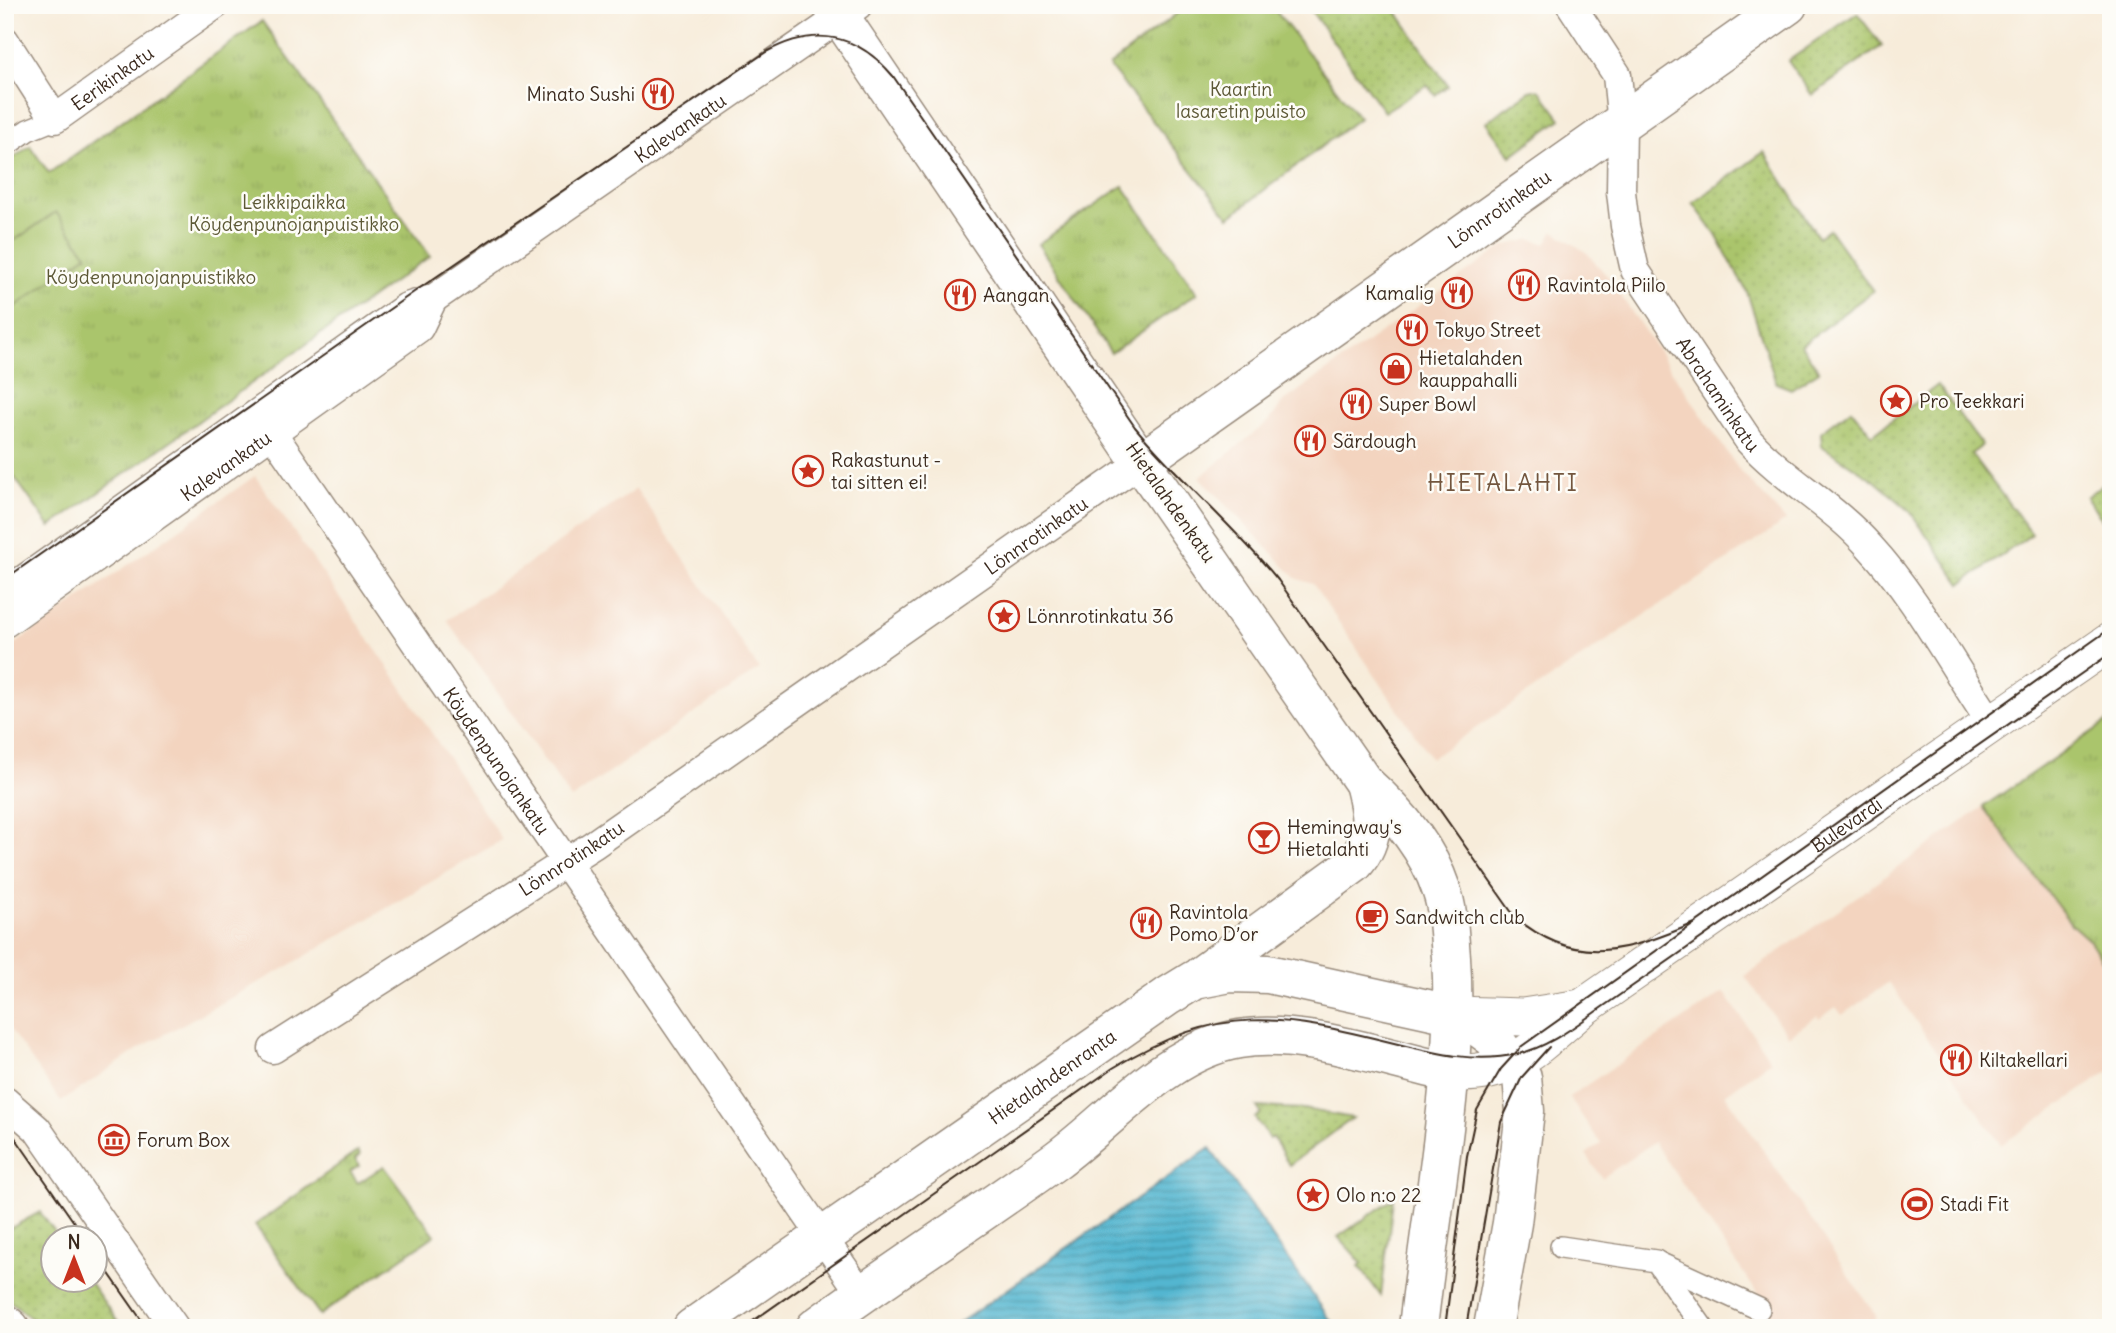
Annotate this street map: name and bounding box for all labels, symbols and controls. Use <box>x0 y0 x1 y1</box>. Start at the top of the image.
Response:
street label: Eerikinkatu <box>66 41 158 116</box>
restaurant icon: Minato Sushi <box>641 77 675 111</box>
park label: Kaartin lasaretin puisto <box>1176 77 1306 123</box>
place label: Minato Sushi <box>526 82 635 106</box>
street label: Kalevankatu <box>630 88 730 168</box>
street label: Lönnrotinkatu <box>1443 164 1555 254</box>
park label: Leikkipaikka Köydenpunojanpuistikko <box>189 190 399 236</box>
park label: Köydenpunojanpuistikko <box>46 265 256 289</box>
restaurant icon: Ravintola Piilo <box>1507 268 1541 302</box>
place label: Ravintola Piilo <box>1547 273 1666 297</box>
restaurant icon: Kamalig <box>1440 276 1474 310</box>
restaurant icon: Aangan <box>943 278 977 312</box>
place label: Kamalig <box>1365 281 1434 305</box>
place label: Aangan <box>983 283 1050 307</box>
restaurant icon: Tokyo Street <box>1395 313 1429 347</box>
place label: Tokyo Street <box>1435 318 1541 342</box>
street label: Abrahaminkatu <box>1671 333 1765 457</box>
place label: Hietalahden kauppahalli <box>1419 346 1523 392</box>
shop icon: Hietalahden kauppahalli <box>1379 352 1413 386</box>
place icon: Pro Teekkari <box>1879 384 1913 418</box>
restaurant icon: Super Bowl <box>1339 387 1373 421</box>
place label: Pro Teekkari <box>1919 389 2024 413</box>
place label: Super Bowl <box>1379 392 1476 416</box>
restaurant icon: Särdough <box>1293 424 1327 458</box>
street label: Kalevankatu <box>176 425 276 506</box>
place label: Särdough <box>1333 429 1416 453</box>
street label: Hietalahdenkatu <box>1121 437 1221 567</box>
place label: Rakastunut - tai sitten ei! <box>831 448 941 494</box>
place icon: Rakastunut - tai sitten ei! <box>791 454 825 488</box>
district label: HIETALAHTI <box>1427 468 1579 497</box>
street label: Lönnrotinkatu <box>980 491 1092 580</box>
place icon: Lönnrotinkatu 36 <box>987 599 1021 633</box>
place label: Lönnrotinkatu 36 <box>1027 604 1174 628</box>
street label: Köydenpunojankatu <box>438 683 555 839</box>
street label: Bulevardi <box>1806 792 1886 858</box>
street label: Lönnrotinkatu <box>514 815 628 901</box>
place label: Hemingway's Hietalahti <box>1287 815 1402 861</box>
bar icon: Hemingway's Hietalahti <box>1247 821 1281 855</box>
place label: Ravintola Pomo D’or <box>1169 900 1258 946</box>
cafe icon: Sandwitch club <box>1355 900 1389 934</box>
place label: Sandwitch club <box>1395 905 1525 929</box>
restaurant icon: Ravintola Pomo D’or <box>1129 906 1163 940</box>
street label: Hietalahdenranta <box>984 1024 1121 1130</box>
restaurant icon: Kiltakellari <box>1939 1043 1973 1077</box>
place label: Kiltakellari <box>1979 1048 2068 1072</box>
museum icon: Forum Box <box>97 1123 131 1157</box>
place label: Forum Box <box>137 1128 230 1152</box>
place icon: Olo n:o 22 <box>1296 1178 1330 1212</box>
place label: Olo n:o 22 <box>1336 1183 1421 1207</box>
sports icon: Stadi Fit <box>1900 1187 1934 1221</box>
place label: Stadi Fit <box>1940 1192 2009 1216</box>
north arrow <box>38 1224 108 1294</box>
text: N <box>67 1230 81 1254</box>

